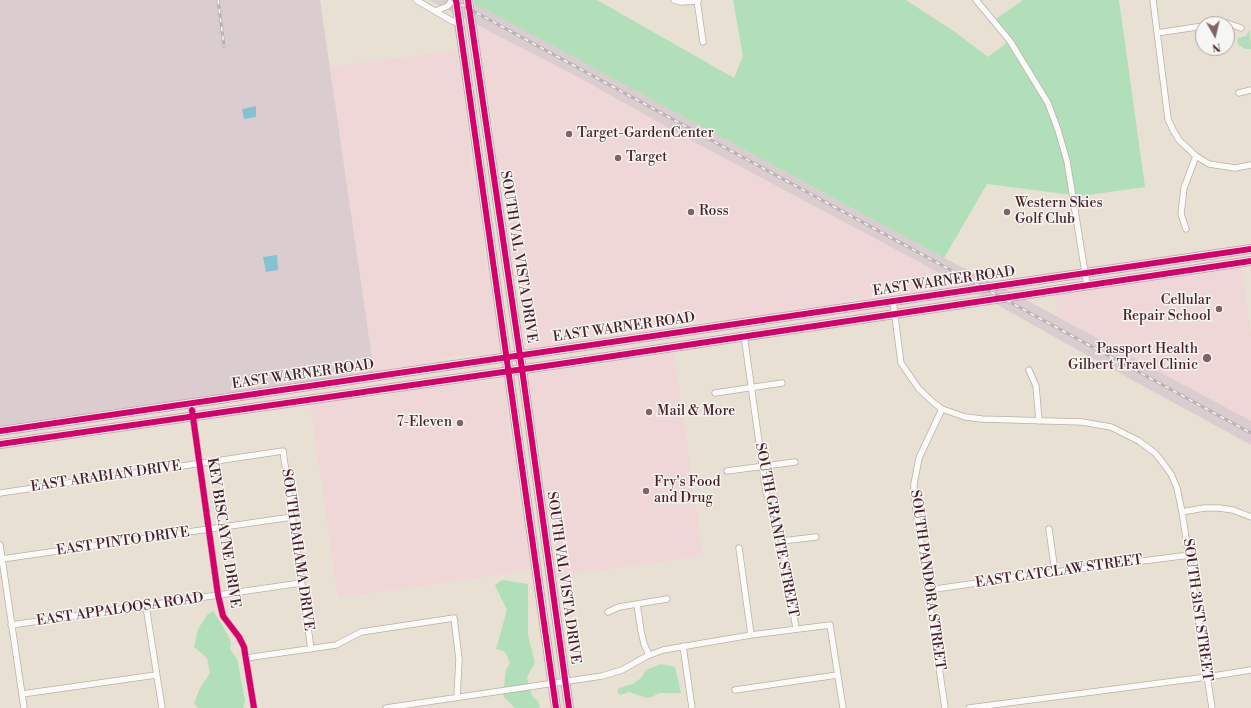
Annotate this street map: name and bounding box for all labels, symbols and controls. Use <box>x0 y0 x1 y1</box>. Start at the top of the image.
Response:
north arrow <box>1195 16 1235 56</box>
text: N <box>1211 39 1222 54</box>
place label: Target-GardenCenter <box>577 126 714 142</box>
marker: Target-GardenCenter <box>564 129 574 139</box>
place label: Target <box>626 150 667 166</box>
marker: Target <box>613 153 623 163</box>
street label: SOUTH VAL VISTA DRIVE <box>496 170 540 344</box>
place label: Western Skies Golf Club <box>1015 196 1103 228</box>
place label: Ross <box>699 204 729 220</box>
marker: Ross <box>686 207 696 217</box>
marker: Western Skies Golf Club <box>1002 207 1012 217</box>
street label: EAST WARNER ROAD <box>872 264 1016 300</box>
place label: Cellular Repair School <box>1122 293 1211 326</box>
marker: Cellular Repair School <box>1214 304 1224 314</box>
street label: EAST WARNER ROAD <box>552 310 696 346</box>
place label: Passport Health Gilbert Travel Clinic <box>1068 342 1198 374</box>
marker: Passport Health Gilbert Travel Clinic <box>1201 352 1213 364</box>
street label: EAST WARNER ROAD <box>231 357 375 393</box>
place label: Mail & More <box>657 404 735 420</box>
marker: Mail & More <box>644 407 654 417</box>
place label: 7-Eleven <box>397 415 452 431</box>
marker: 7-Eleven <box>455 418 465 428</box>
street label: SOUTH GRANITE STREET <box>751 441 801 619</box>
street label: KEY BISCAYNE DRIVE <box>203 457 243 609</box>
street label: EAST ARABIAN DRIVE <box>30 458 182 496</box>
street label: SOUTH BAHAMA DRIVE <box>277 468 317 632</box>
place label: Fry's Food and Drug <box>654 475 720 508</box>
marker: Fry's Food and Drug <box>641 486 651 496</box>
street label: SOUTH PANDORA STREET <box>906 489 948 671</box>
street label: SOUTH VAL VISTA DRIVE <box>543 491 583 665</box>
street label: EAST PINTO DRIVE <box>55 524 191 560</box>
street label: SOUTH 31ST STREET <box>1179 538 1215 682</box>
street label: EAST CATCLAW STREET <box>974 552 1144 592</box>
street label: EAST APPALOOSA ROAD <box>35 590 205 630</box>

